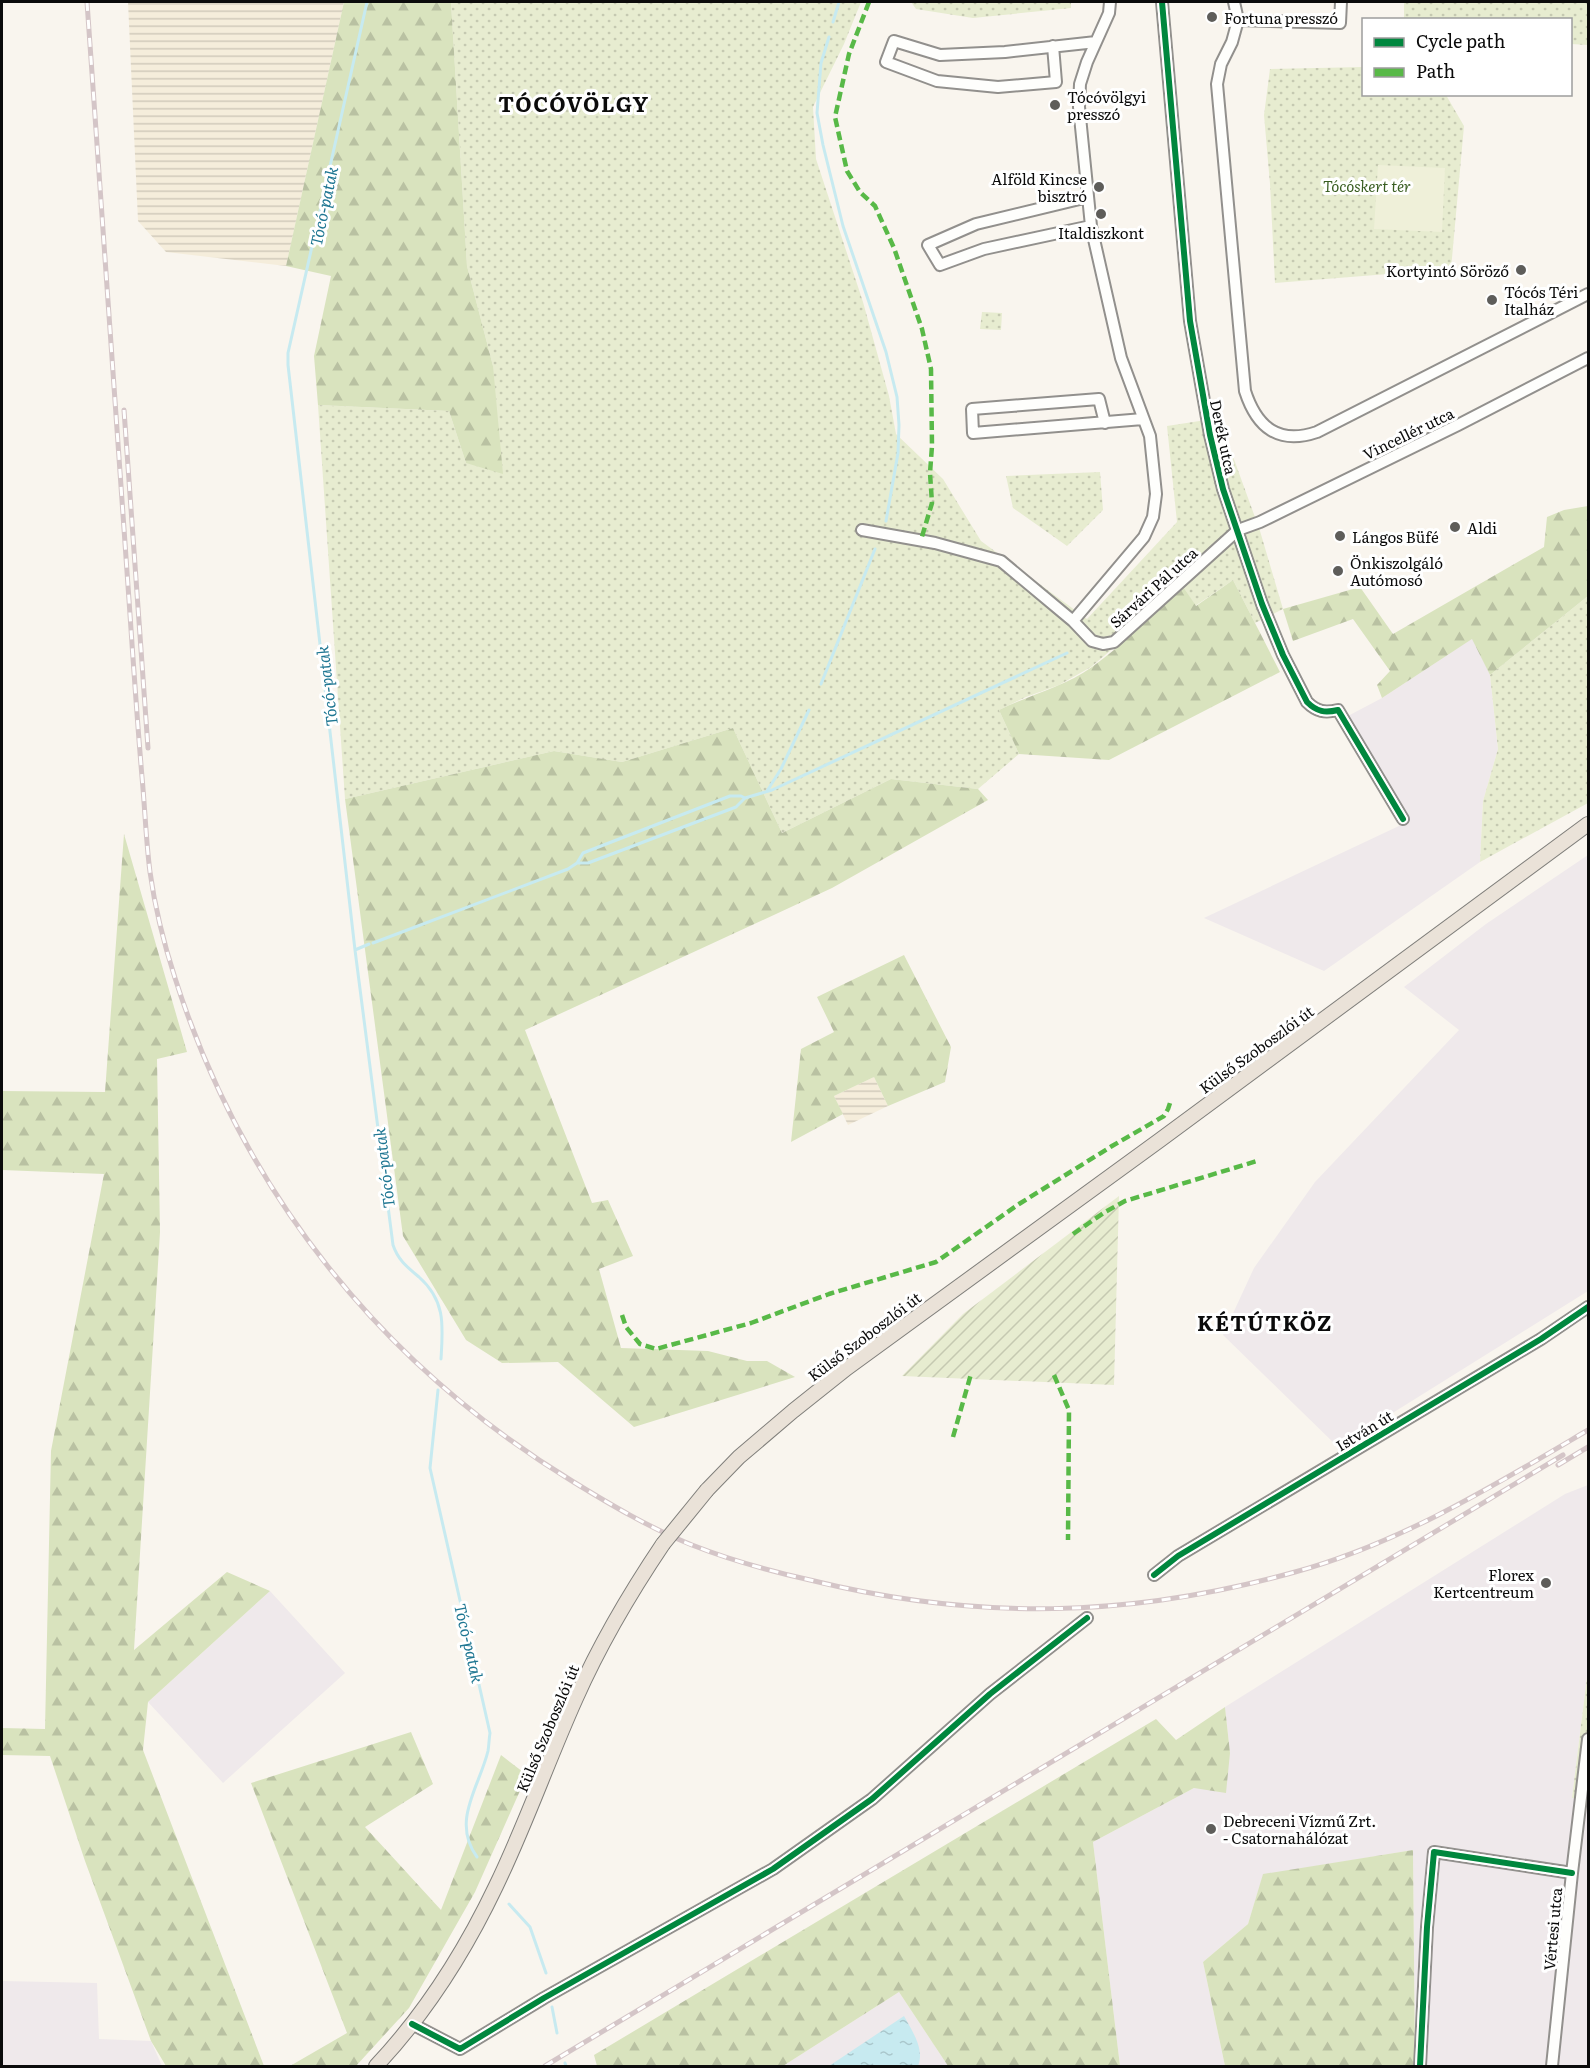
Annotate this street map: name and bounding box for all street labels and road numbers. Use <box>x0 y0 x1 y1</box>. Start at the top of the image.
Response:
street label: Derék utca <box>1205 397 1243 478</box>
street label: Vincellér utca <box>1358 401 1458 465</box>
street label: Sárvári Pál utca <box>1104 541 1203 633</box>
street label: Külső Szoboszlói út <box>1194 999 1318 1099</box>
street label: Külső Szoboszlói út <box>802 1286 926 1386</box>
street label: István út <box>1331 1404 1397 1456</box>
street label: Külső Szoboszlói út <box>510 1661 584 1795</box>
street label: Vértesi utca <box>1537 1886 1567 1971</box>

